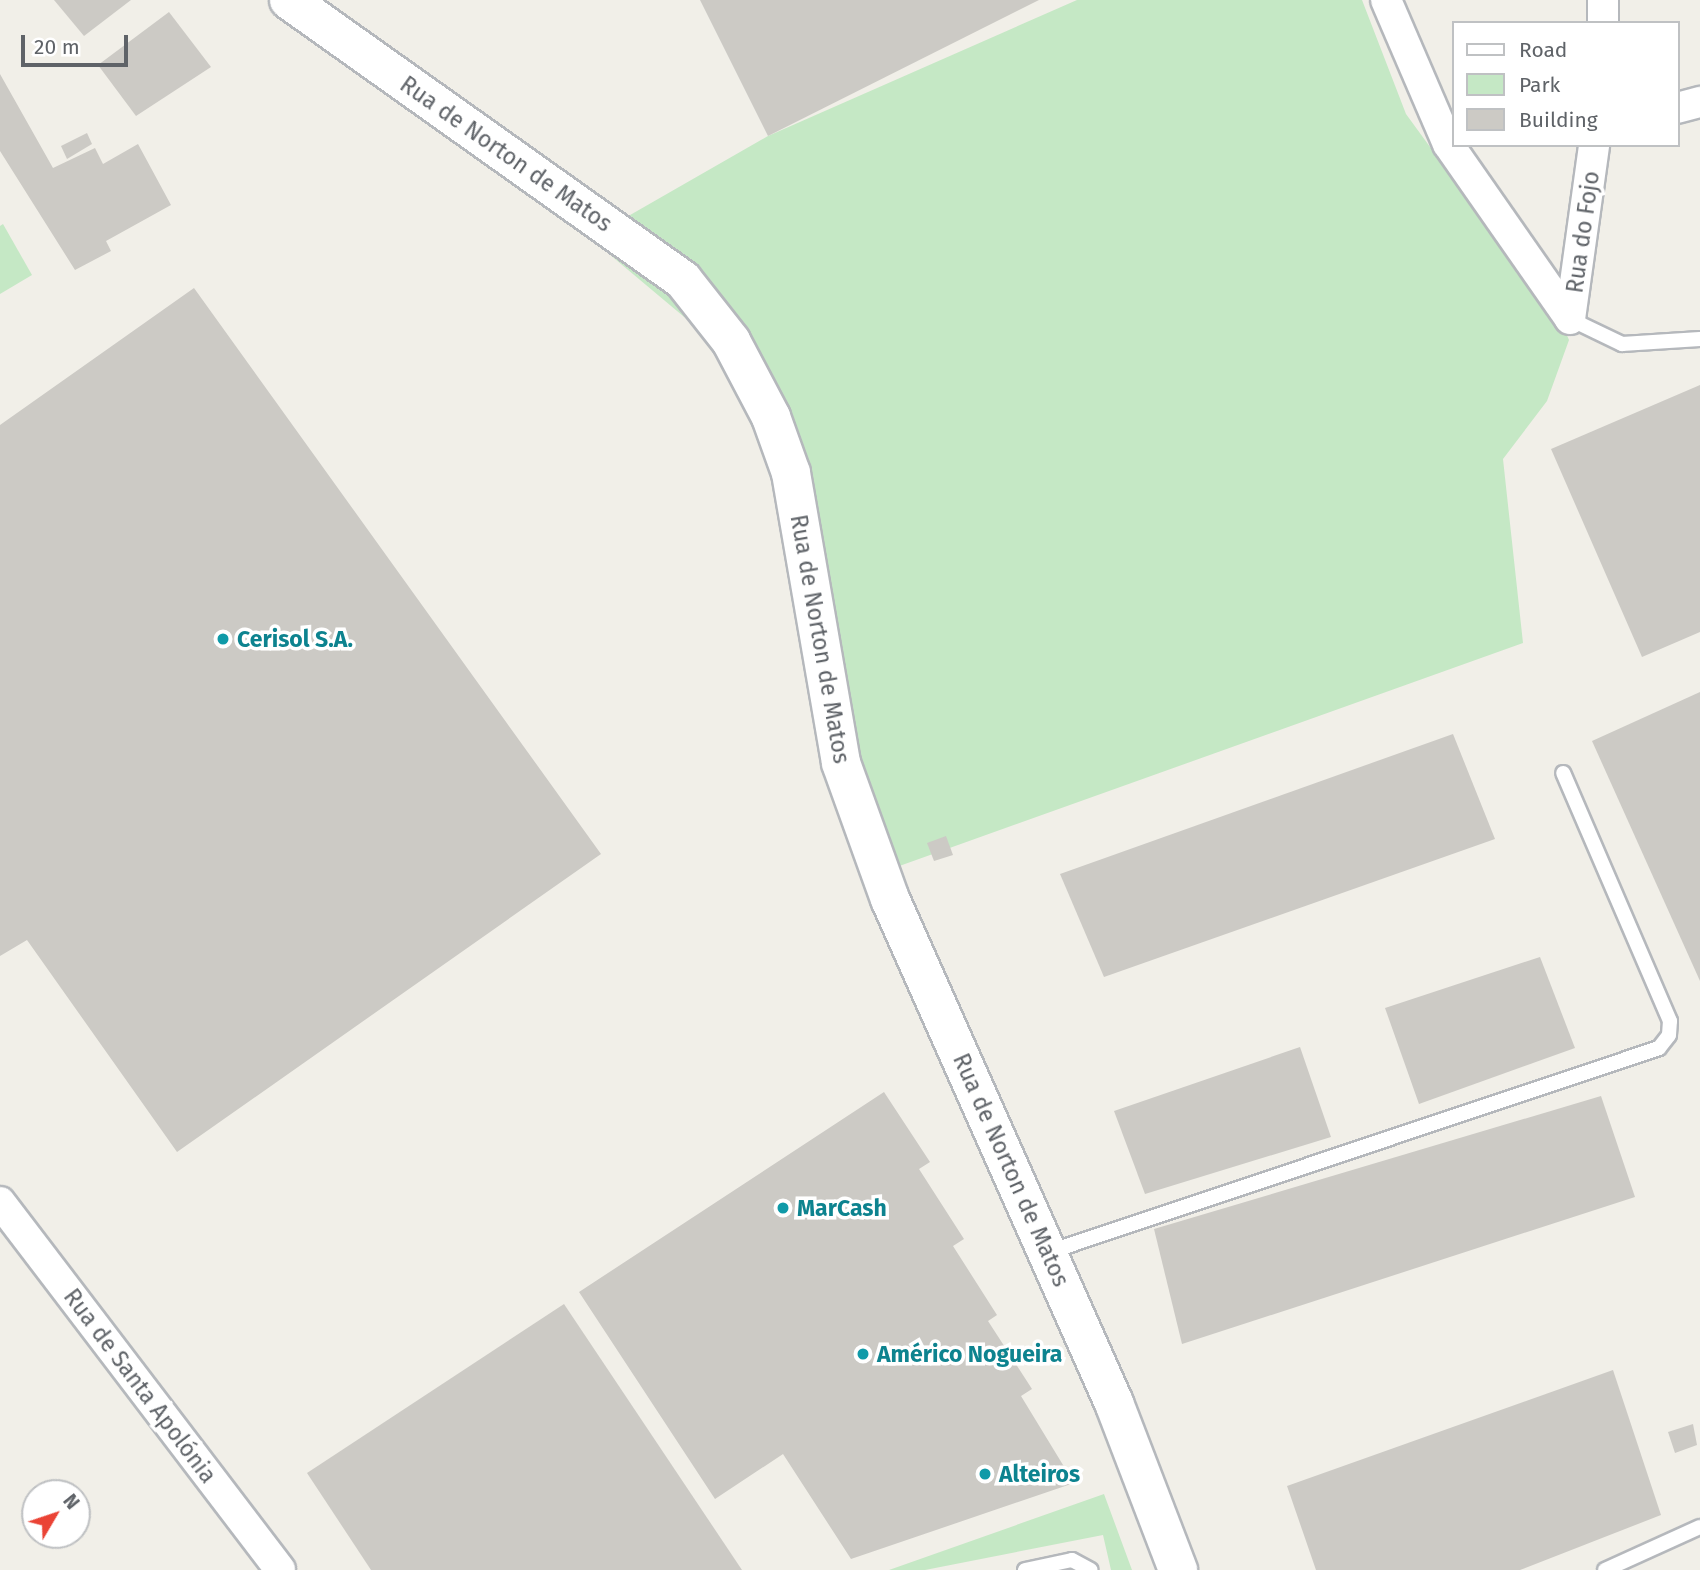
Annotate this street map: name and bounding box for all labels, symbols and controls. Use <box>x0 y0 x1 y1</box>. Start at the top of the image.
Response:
scale bar <box>24 21 131 65</box>
legend <box>1452 21 1679 147</box>
text: 20 m <box>34 34 80 60</box>
text: Road <box>1519 37 1567 63</box>
street label: Rua de Norton de Matos <box>395 70 617 238</box>
text: Park <box>1519 72 1560 98</box>
text: Building <box>1519 107 1598 133</box>
street label: Rua do Fojo <box>1561 169 1605 295</box>
street label: Rua de Norton de Matos <box>785 512 855 766</box>
place label: Cerisol S.A. <box>237 625 353 653</box>
marker: Cerisol S.A. <box>215 631 231 647</box>
street label: Rua de Norton de Matos <box>947 1049 1075 1291</box>
place label: MarCash <box>797 1194 887 1222</box>
marker: MarCash <box>775 1200 791 1216</box>
street label: Rua de Santa Apolónia <box>58 1283 222 1489</box>
place label: Américo Nogueira <box>877 1340 1062 1368</box>
marker: Américo Nogueira <box>855 1346 871 1362</box>
place label: Alteiros <box>999 1460 1080 1488</box>
marker: Alteiros <box>977 1466 993 1482</box>
north arrow <box>21 1479 91 1549</box>
text: N <box>58 1490 84 1514</box>

